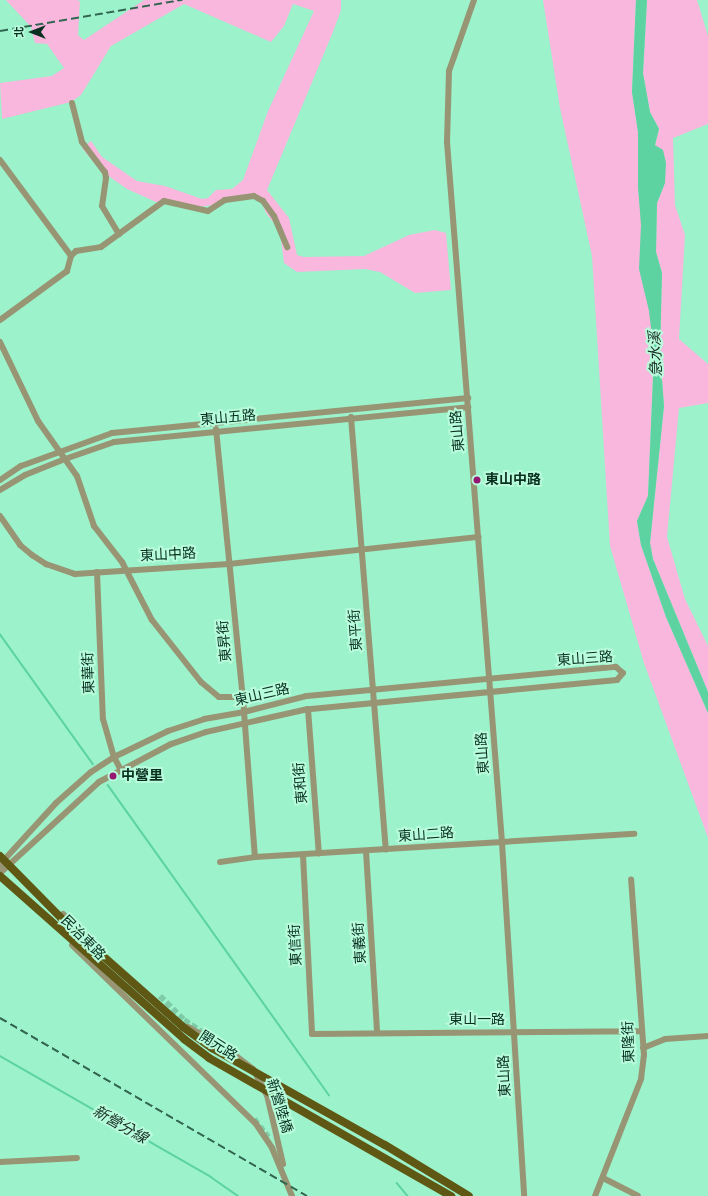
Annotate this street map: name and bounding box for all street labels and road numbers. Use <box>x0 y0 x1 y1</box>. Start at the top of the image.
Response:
street label: 東山五路 <box>199 407 257 429</box>
street label: 東山路 <box>448 409 468 453</box>
street label: 東山中路 <box>140 545 196 565</box>
street label: 東平街 <box>346 608 366 652</box>
street label: 東昇街 <box>215 619 235 663</box>
street label: 東山三路 <box>556 649 614 669</box>
street label: 東華街 <box>80 652 98 694</box>
street label: 東山三路 <box>233 681 291 709</box>
street label: 東山路 <box>473 731 493 775</box>
street label: 東和街 <box>291 761 311 805</box>
street label: 東山二路 <box>397 825 455 845</box>
street label: 民治東路 <box>57 912 109 964</box>
street label: 東義街 <box>350 921 370 965</box>
street label: 東信街 <box>287 924 305 966</box>
street label: 東山一路 <box>449 1012 505 1028</box>
street label: 東隆街 <box>620 1021 638 1063</box>
street label: 開元路 <box>196 1028 240 1064</box>
street label: 東山路 <box>496 1055 514 1097</box>
street label: 新營陸橋 <box>263 1077 295 1135</box>

